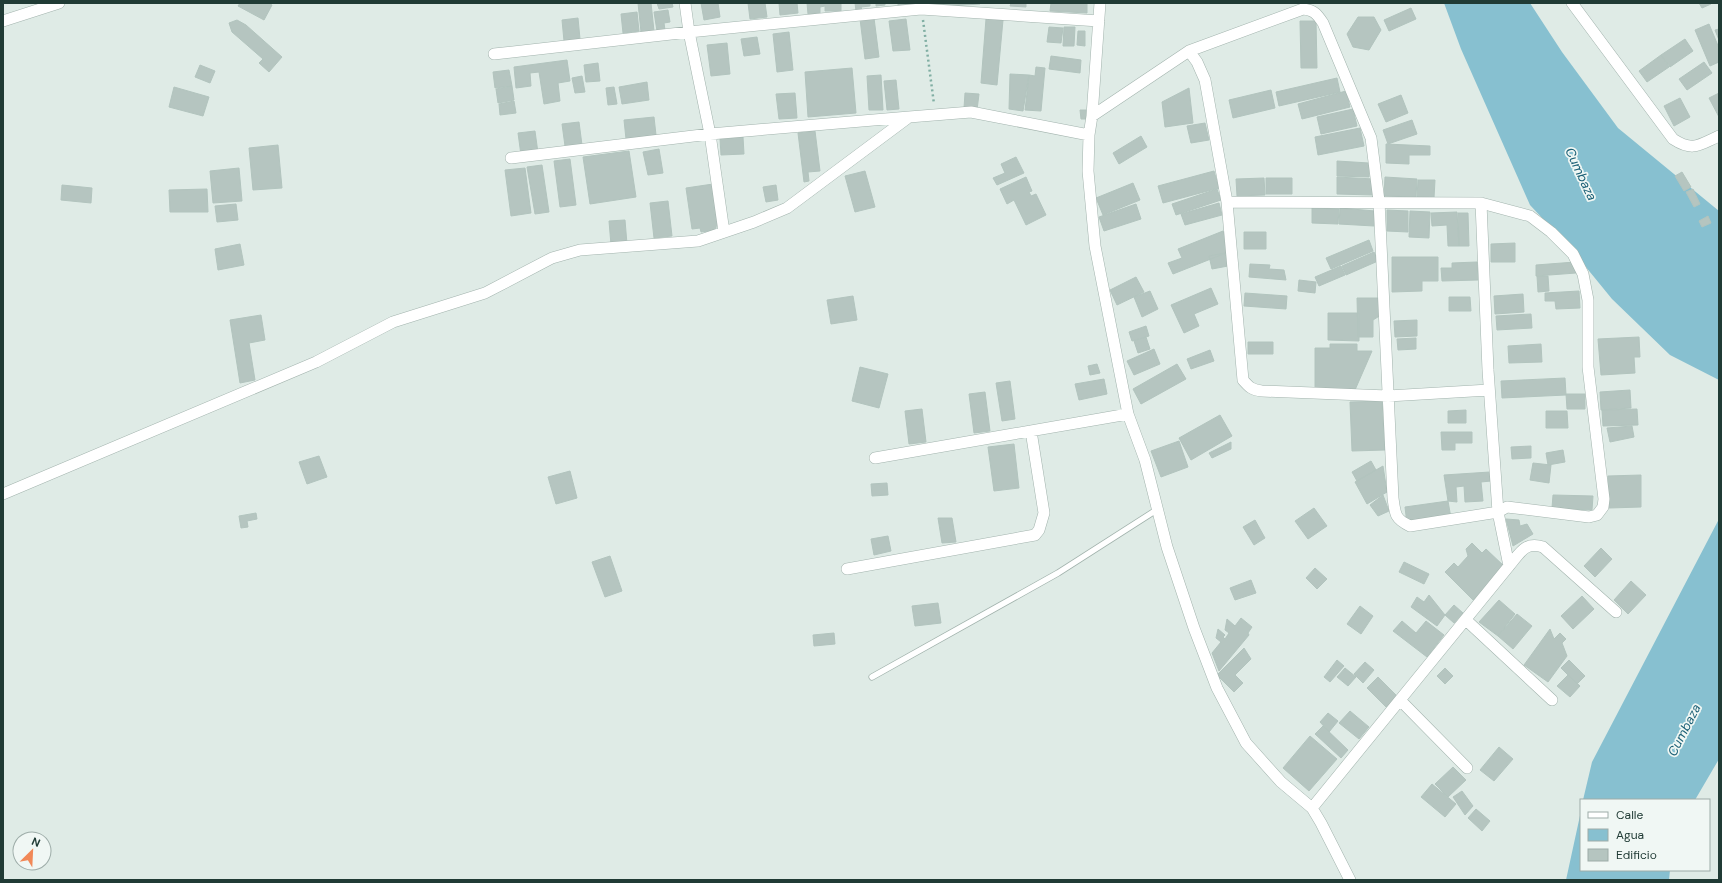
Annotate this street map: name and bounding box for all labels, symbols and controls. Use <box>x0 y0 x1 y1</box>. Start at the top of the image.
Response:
water label: Cumbaza <box>1561 145 1601 203</box>
water label: Cumbaza <box>1664 701 1704 759</box>
legend <box>1580 799 1710 871</box>
text: Calle <box>1616 807 1643 823</box>
text: Agua <box>1616 827 1644 843</box>
north arrow <box>12 831 52 871</box>
text: N <box>30 834 43 850</box>
text: Edificio <box>1616 847 1657 863</box>

